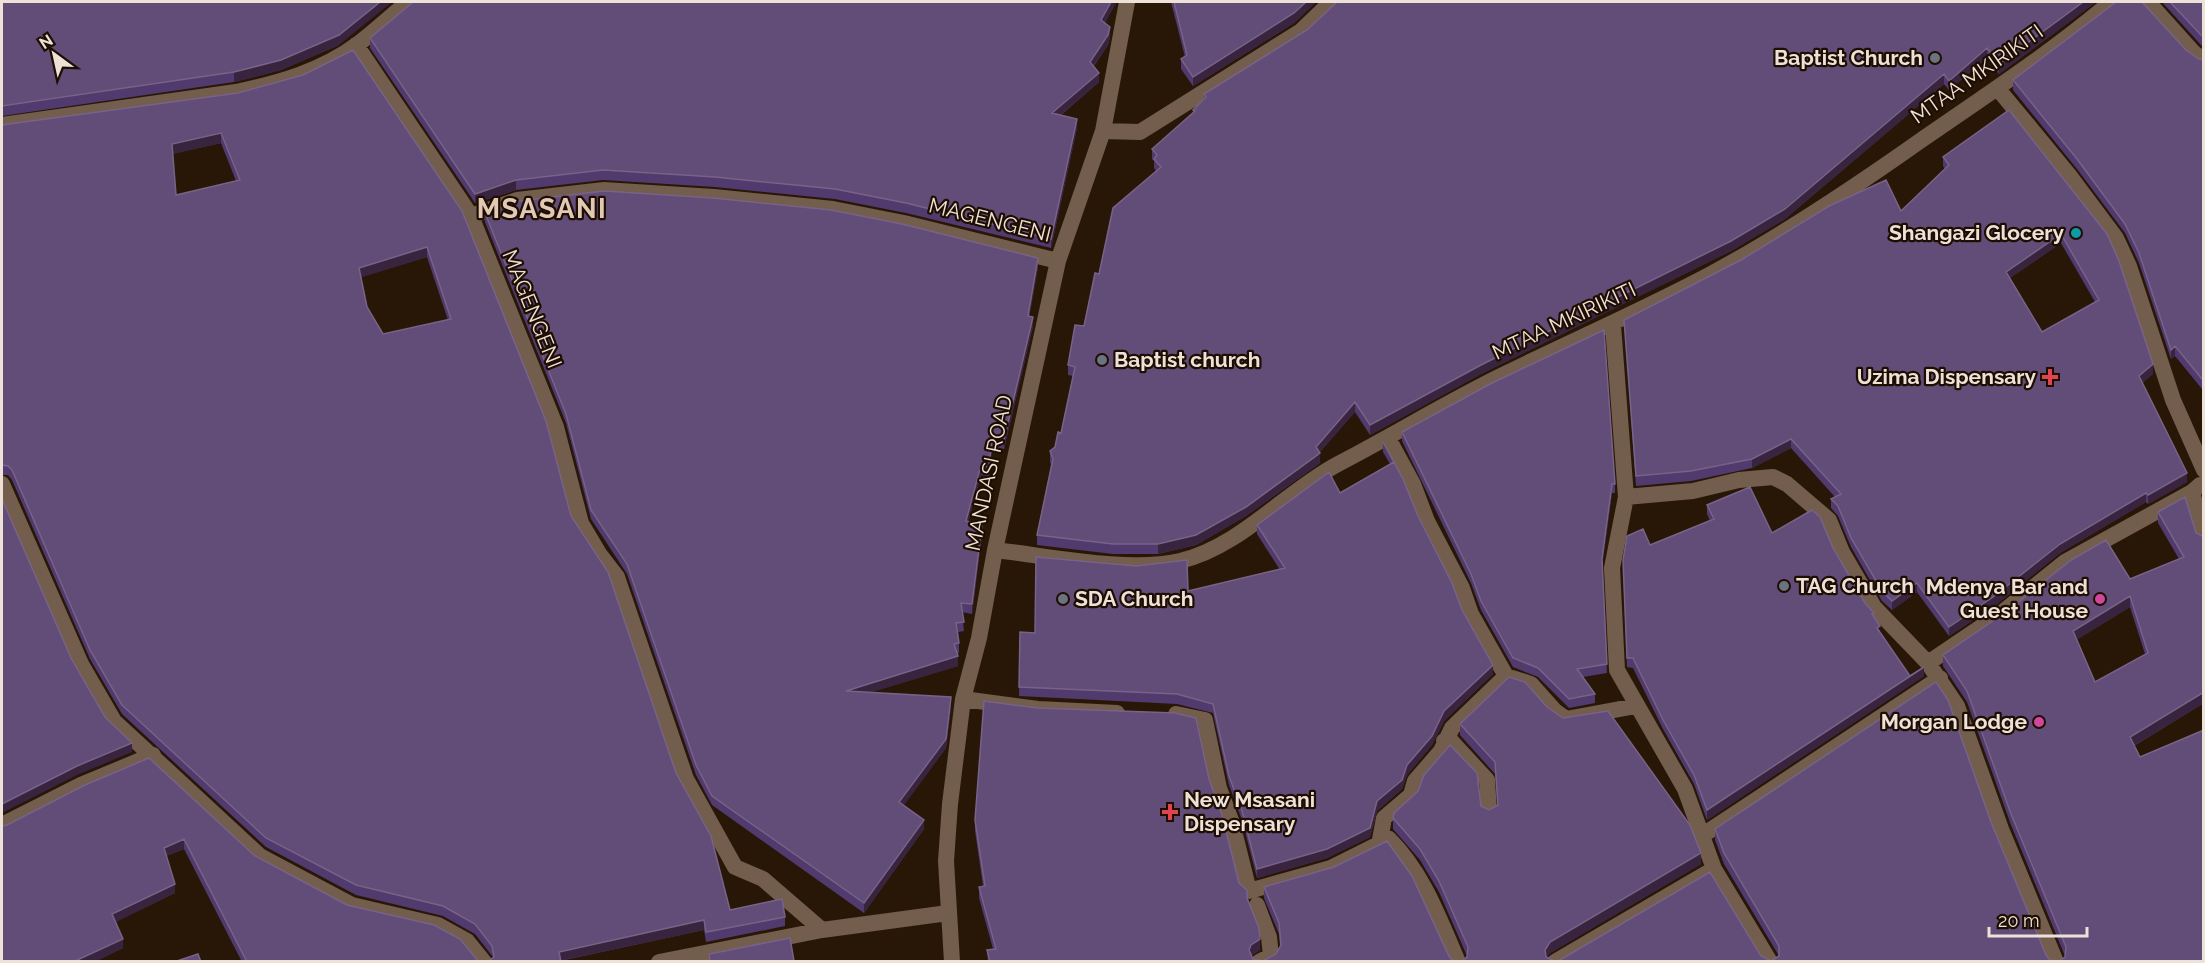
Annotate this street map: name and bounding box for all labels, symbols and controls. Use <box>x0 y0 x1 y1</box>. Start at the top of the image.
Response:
street label: MTAA MKIRIKITI <box>1906 19 2048 128</box>
north arrow <box>24 24 84 84</box>
text: N <box>36 31 56 53</box>
place label: Baptist Church <box>1774 45 1923 70</box>
marker: Baptist Church <box>1928 51 1942 65</box>
street label: MAGENGENI <box>926 192 1054 247</box>
district label: MSASANI <box>477 193 607 224</box>
place label: Shangazi Glocery <box>1889 220 2064 245</box>
marker: Shangazi Glocery <box>2069 226 2083 240</box>
street label: MAGENGENI <box>497 246 568 372</box>
street label: MTAA MKIRIKITI <box>1488 276 1640 365</box>
place label: Baptist church <box>1114 347 1260 372</box>
marker: Baptist church <box>1095 353 1109 367</box>
place label: Uzima Dispensary <box>1857 364 2036 389</box>
marker: Uzima Dispensary <box>2041 368 2059 386</box>
street label: MANDASI ROAD <box>960 393 1017 553</box>
place label: TAG Church <box>1796 573 1914 598</box>
place label: Mdenya Bar and Guest House <box>1926 574 2088 623</box>
marker: TAG Church <box>1777 579 1791 593</box>
place label: SDA Church <box>1075 586 1193 611</box>
marker: SDA Church <box>1056 592 1070 606</box>
marker: Mdenya Bar and Guest House <box>2093 592 2107 606</box>
place label: Morgan Lodge <box>1881 709 2027 734</box>
marker: Morgan Lodge <box>2032 715 2046 729</box>
place label: New Msasani Dispensary <box>1184 787 1315 836</box>
marker: New Msasani Dispensary <box>1161 803 1179 821</box>
scale bar <box>1989 900 2086 938</box>
text: 20 m <box>1998 910 2040 931</box>

